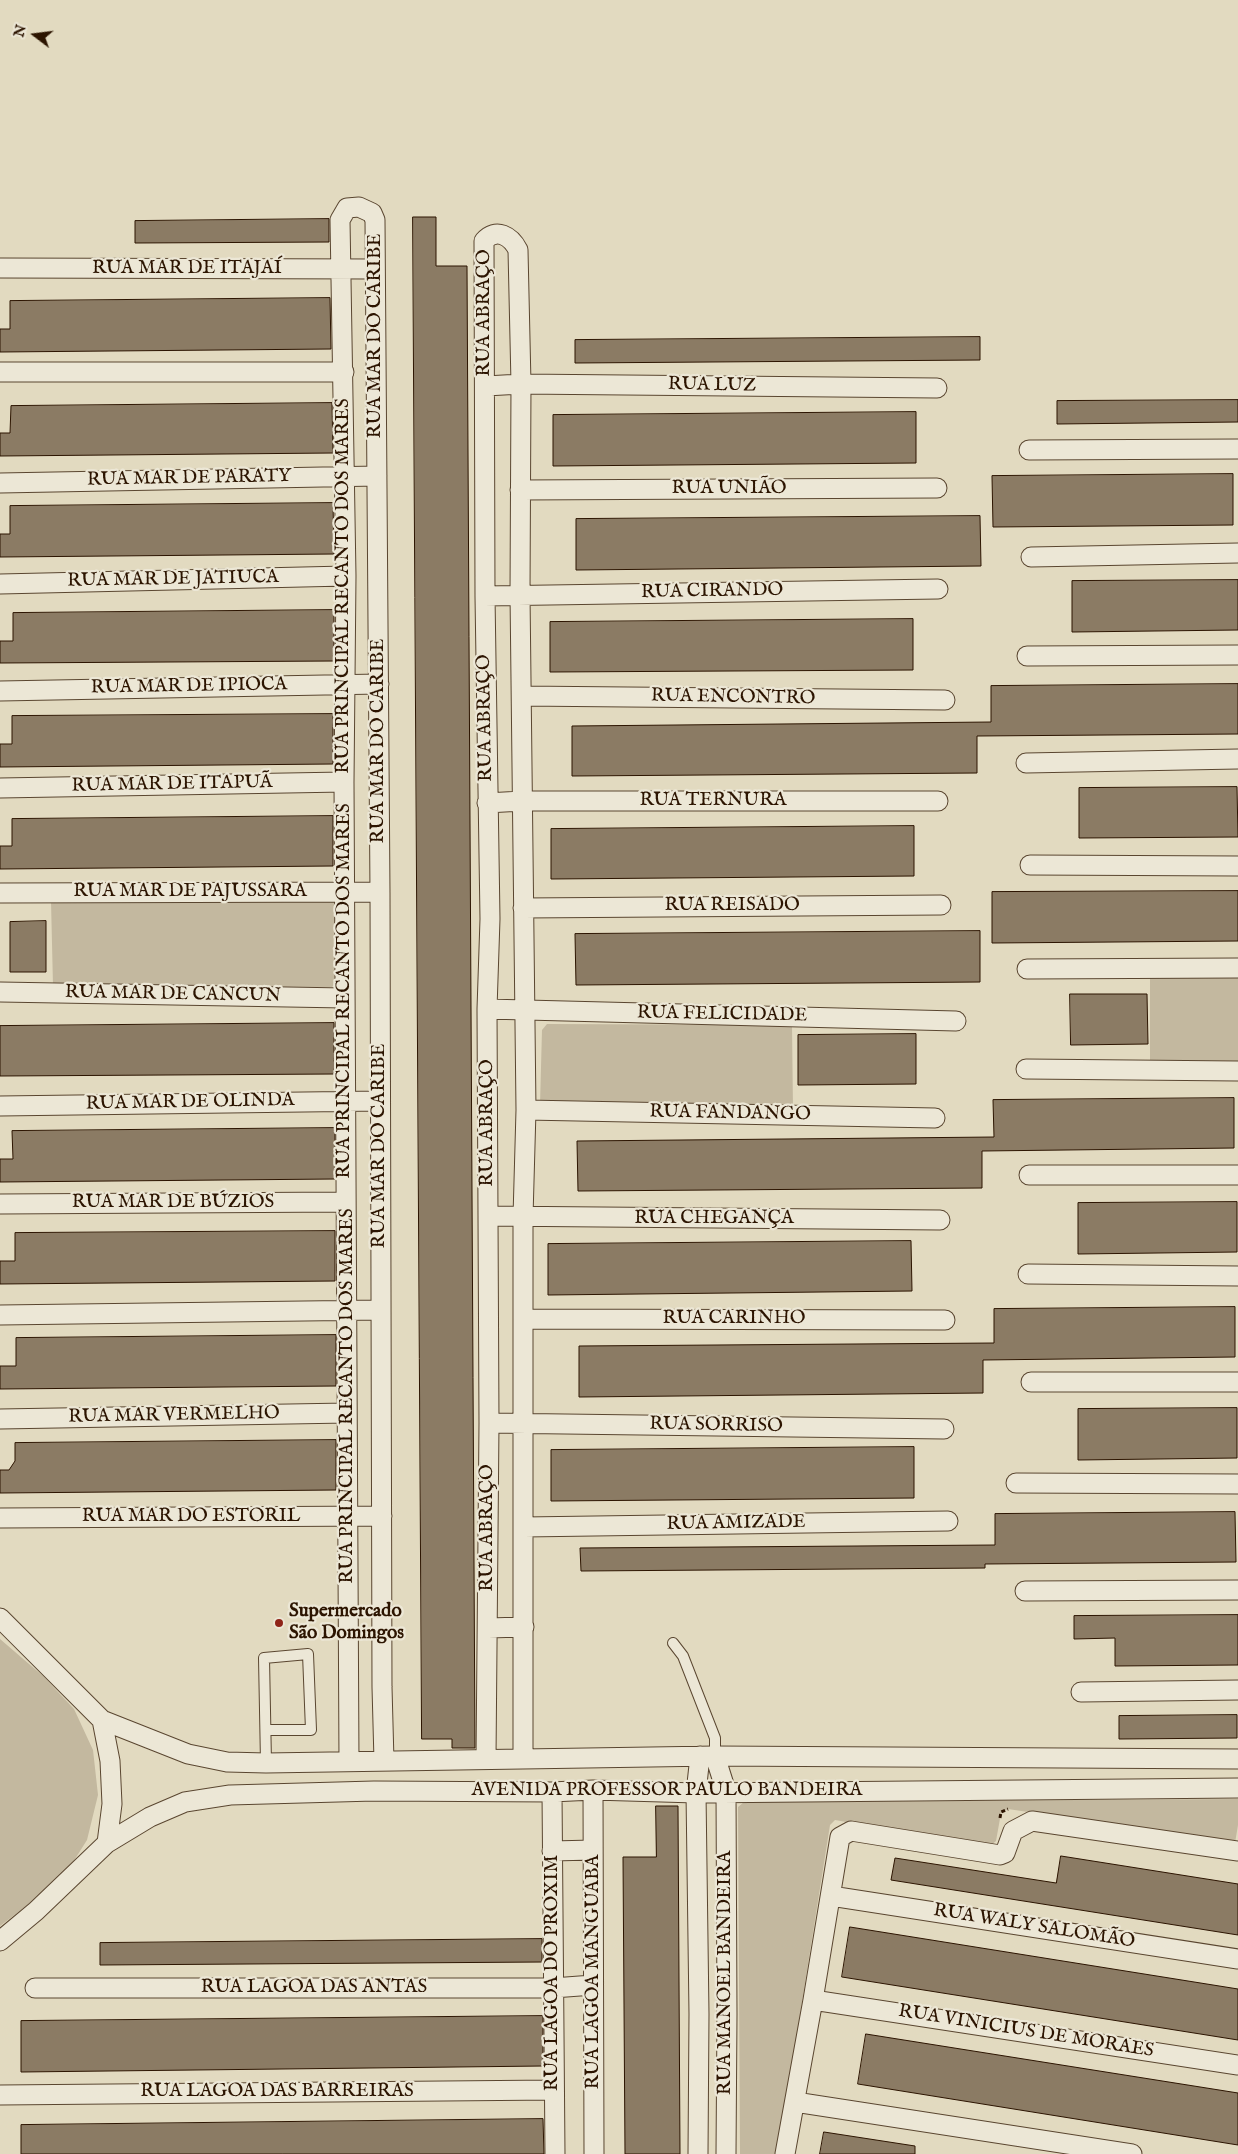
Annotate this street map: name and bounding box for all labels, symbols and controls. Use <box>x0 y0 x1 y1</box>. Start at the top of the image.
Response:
north arrow <box>10 10 60 60</box>
text: N <box>10 23 31 39</box>
street label: RUA MAR DO CARIBE <box>365 234 387 438</box>
street label: RUA ABRAÇO <box>474 249 496 377</box>
street label: RUA MAR DE ITAJAÍ <box>92 258 282 280</box>
street label: RUA LUZ <box>668 374 756 398</box>
street label: RUA PRINCIPAL RECANTO DOS MARES <box>333 398 355 774</box>
street label: RUA MAR DE PARATY <box>87 466 291 492</box>
street label: RUA UNIÃO <box>671 478 787 500</box>
street label: RUA MAR DE JATIUCA <box>67 567 279 593</box>
street label: RUA CIRANDO <box>641 579 783 605</box>
street label: RUA MAR DO CARIBE <box>368 639 390 843</box>
street label: RUA ABRAÇO <box>473 654 499 782</box>
street label: RUA MAR DE IPIOCA <box>90 674 288 700</box>
street label: RUA ENCONTRO <box>651 685 815 711</box>
street label: RUA MAR DE ITAPUÃ <box>71 772 273 798</box>
street label: RUA TERNURA <box>639 790 787 812</box>
street label: RUA PRINCIPAL RECANTO DOS MARES <box>334 803 356 1179</box>
street label: RUA MAR DE PAJUSSARA <box>73 881 307 903</box>
street label: RUA REISADO <box>664 895 800 917</box>
street label: RUA MAR DE CANCUN <box>65 982 281 1008</box>
street label: RUA FELICIDADE <box>637 1002 807 1028</box>
street label: RUA MAR DO CARIBE <box>369 1044 391 1248</box>
street label: RUA ABRAÇO <box>477 1059 499 1187</box>
street label: RUA MAR DE OLINDA <box>85 1090 295 1116</box>
street label: RUA FANDANGO <box>649 1101 811 1127</box>
street label: RUA MAR DE BÚZIOS <box>72 1192 274 1214</box>
street label: RUA PRINCIPAL RECANTO DOS MARES <box>337 1208 359 1584</box>
street label: RUA CHEGANÇA <box>634 1208 794 1230</box>
street label: RUA CARINHO <box>662 1308 806 1330</box>
street label: RUA MAR VERMELHO <box>68 1403 280 1429</box>
street label: RUA SORRISO <box>649 1413 783 1439</box>
street label: RUA ABRAÇO <box>477 1464 499 1592</box>
street label: RUA MAR DO ESTORIL <box>82 1506 300 1528</box>
street label: RUA AMIZADE <box>666 1511 806 1537</box>
place label: Supermercado São Domingos <box>289 1601 404 1645</box>
marker: Supermercado São Domingos <box>273 1617 285 1629</box>
street label: AVENIDA PROFESSOR PAULO BANDEIRA <box>472 1780 862 1802</box>
street label: RUA MANOEL BANDEIRA <box>715 1851 737 2095</box>
street label: RUA LAGOA DO PROXIM <box>542 1855 564 2091</box>
street label: RUA LAGOA MANGUABA <box>583 1855 605 2089</box>
street label: RUA WALY SALOMÃO <box>931 1900 1137 1954</box>
street label: RUA LAGOA DAS ANTAS <box>201 1977 427 1999</box>
street label: RUA VINICIUS DE MORAES <box>897 2001 1155 2063</box>
street label: RUA LAGOA DAS BARREIRAS <box>140 2081 414 2103</box>

